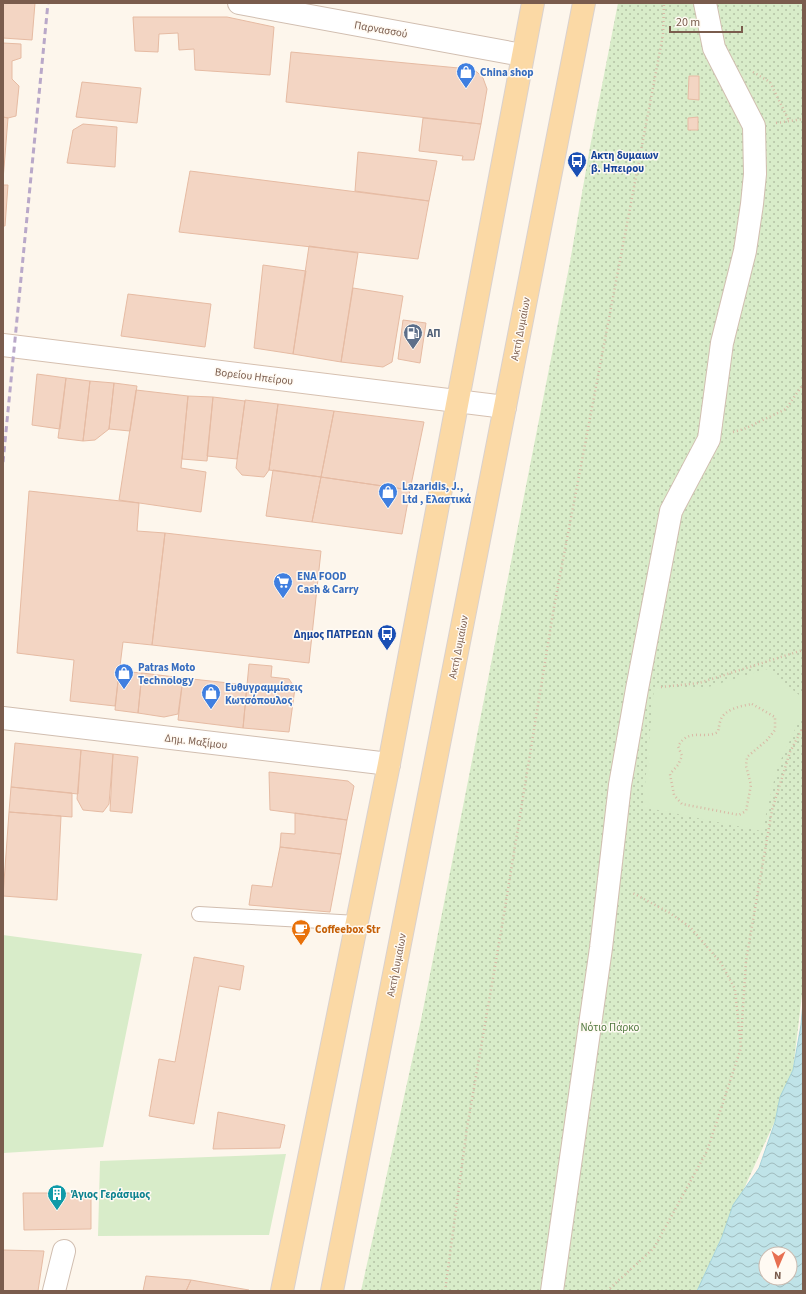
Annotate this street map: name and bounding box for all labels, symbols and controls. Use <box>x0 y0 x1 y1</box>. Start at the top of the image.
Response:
scale bar <box>670 8 742 34</box>
text: 20 m <box>676 14 700 31</box>
street label: Παρνασσού <box>353 17 409 42</box>
shop icon: China shop <box>455 61 477 89</box>
place label: China shop <box>480 65 534 80</box>
place label: Ακτη δυμαιων β. Ηπειρου <box>590 148 659 176</box>
bus stop icon: Ακτη δυμαιων β. Ηπειρου <box>566 150 588 178</box>
street label: Ακτή Δυμαίων <box>507 296 534 362</box>
fuel station icon: ΑΠ <box>402 322 424 350</box>
place label: ΑΠ <box>426 326 441 341</box>
street label: Βορείου Ηπείρου <box>214 364 294 389</box>
place label: Lazaridis, J., Ltd , Ελαστικά <box>402 479 472 507</box>
shop icon: Lazaridis, J., Ltd , Ελαστικά <box>377 481 399 509</box>
place label: ENA FOOD Cash & Carry <box>297 569 359 597</box>
supermarket icon: ENA FOOD Cash & Carry <box>272 571 294 599</box>
street label: Ακτή Δυμαίων <box>445 614 472 680</box>
bus stop icon: Δημος ΠΑΤΡΕΩΝ <box>376 623 398 651</box>
place label: Δημος ΠΑΤΡΕΩΝ <box>294 627 373 642</box>
place label: Patras Moto Technology <box>138 660 195 688</box>
shop icon: Patras Moto Technology <box>113 662 135 690</box>
place label: Ευθυγραμμίσεις Κωτσόπουλος <box>225 680 303 708</box>
shop icon: Ευθυγραμμίσεις Κωτσόπουλος <box>200 682 222 710</box>
street label: Δημ. Μαξίμου <box>164 730 228 753</box>
cafe icon: Coffeebox Str <box>290 918 312 946</box>
place label: Coffeebox Str <box>315 922 381 937</box>
street label: Ακτή Δυμαίων <box>383 932 410 998</box>
park label: Νότιο Πάρκο <box>581 1020 640 1035</box>
building icon: Άγιος Γεράσιμος <box>46 1183 68 1211</box>
place label: Άγιος Γεράσιμος <box>71 1187 150 1202</box>
north arrow <box>758 1246 798 1286</box>
text: N <box>774 1268 782 1283</box>

